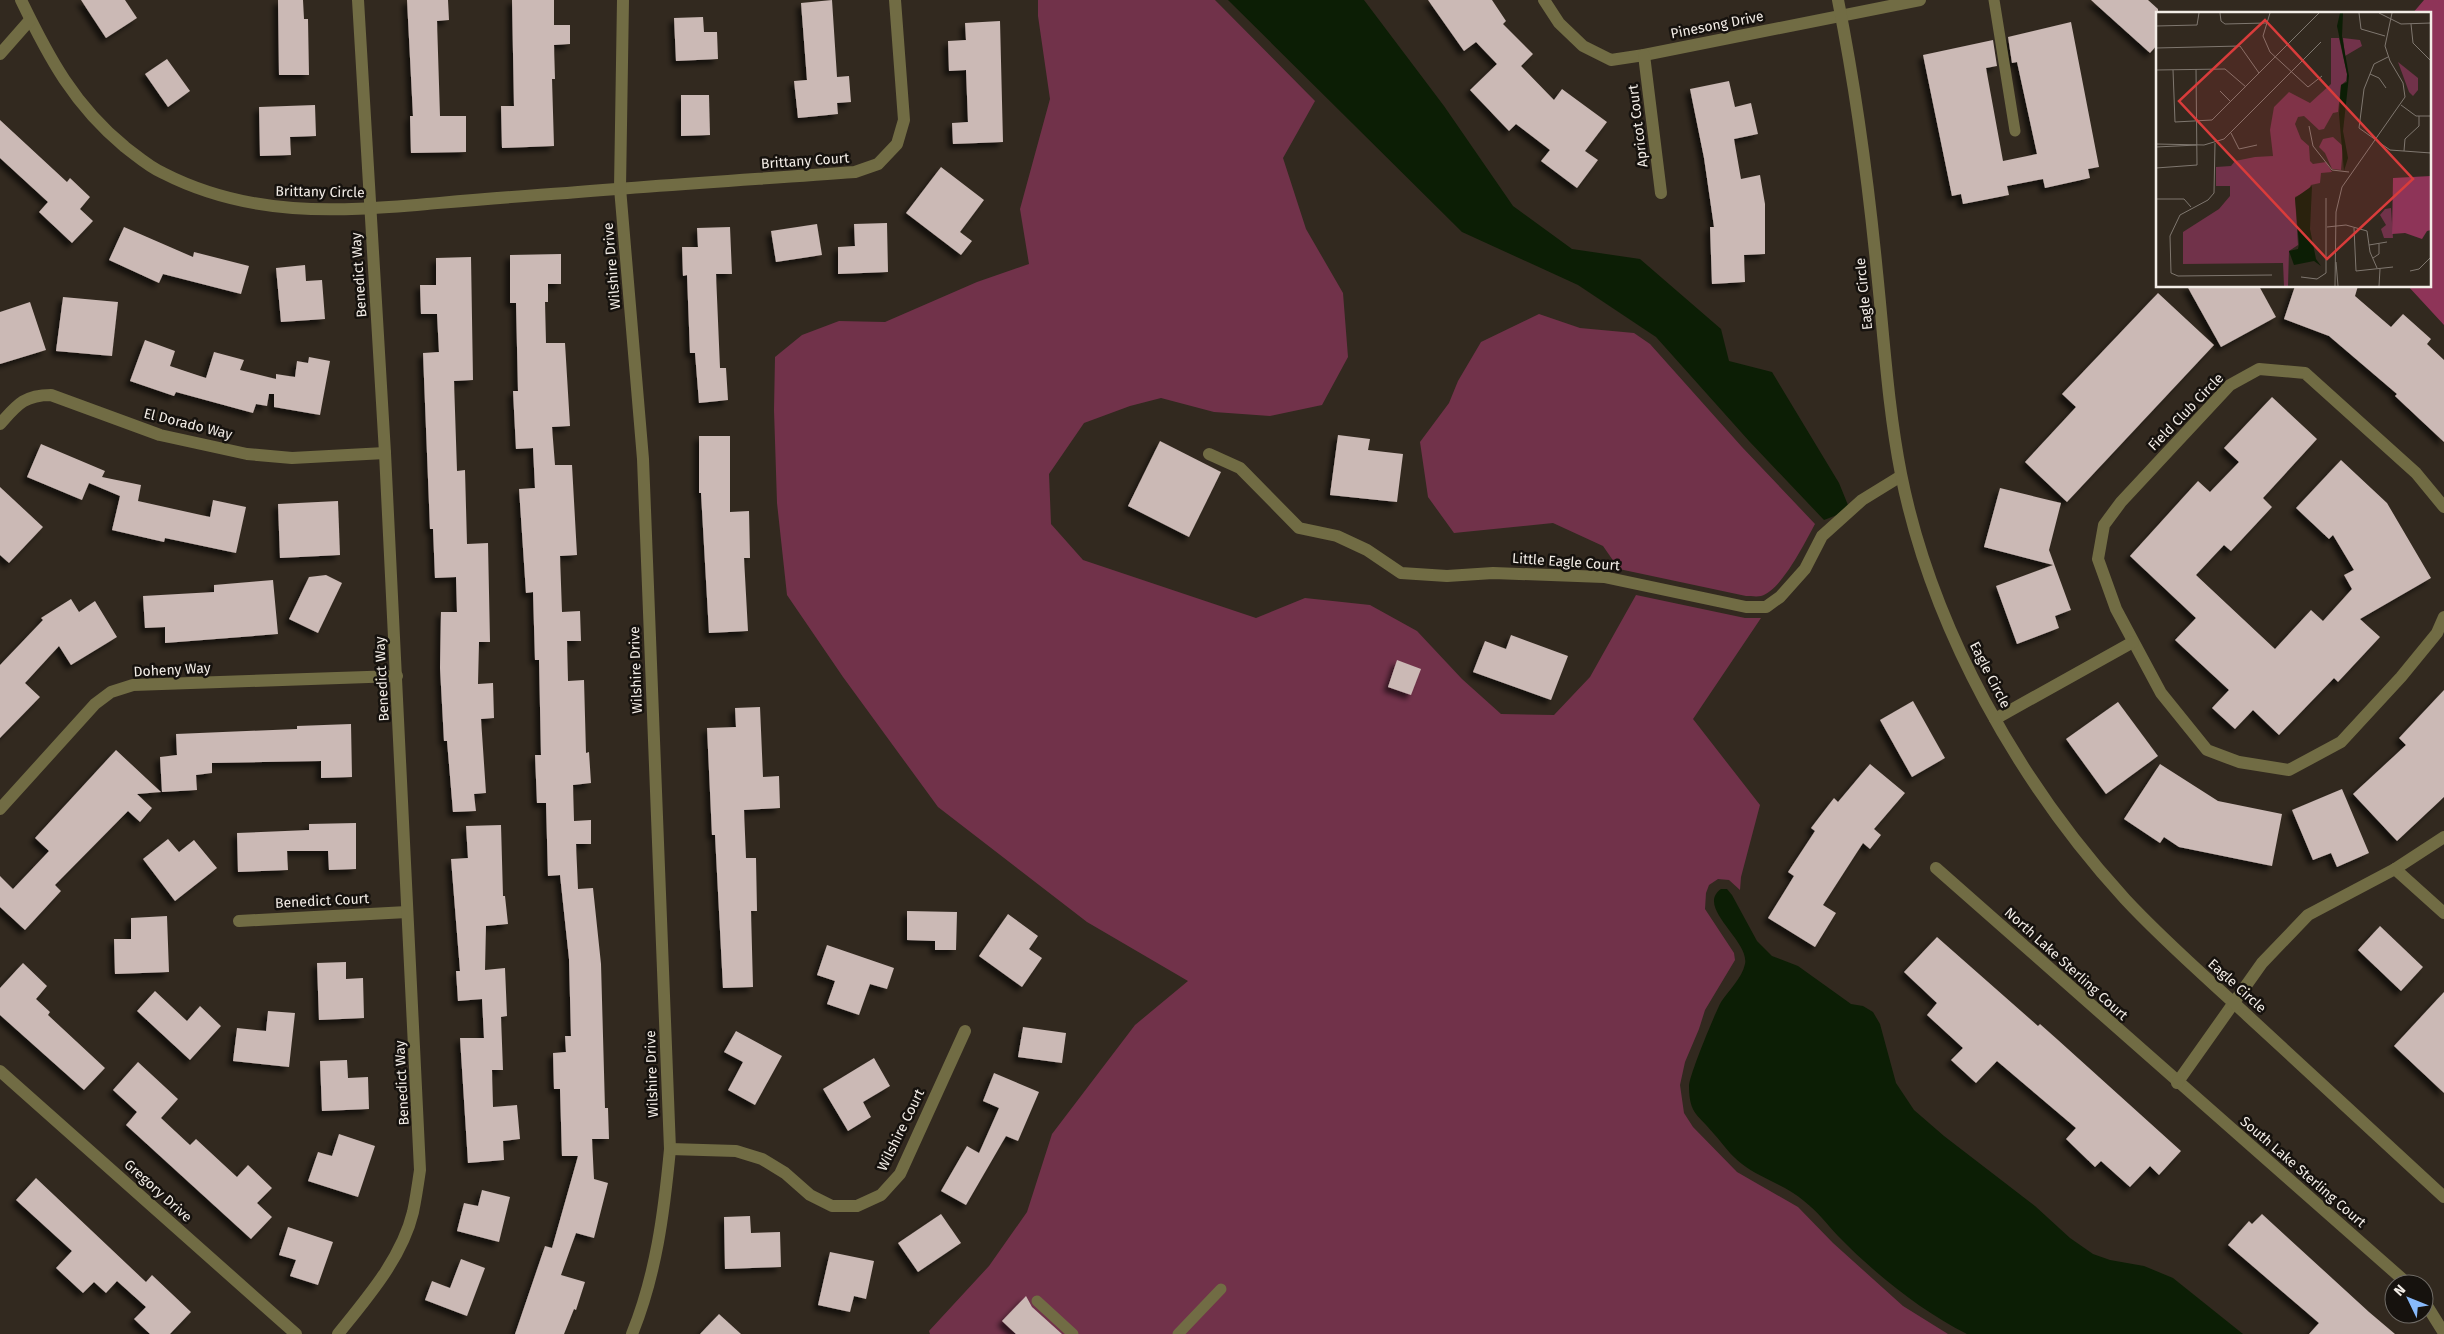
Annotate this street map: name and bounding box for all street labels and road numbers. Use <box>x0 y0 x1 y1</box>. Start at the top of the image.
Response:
street label: Pinesong Drive <box>1669 8 1765 42</box>
street label: Apricot Court <box>1624 83 1652 168</box>
street label: Brittany Court <box>760 149 851 173</box>
street label: Brittany Circle <box>275 183 365 201</box>
street label: Wilshire Drive <box>600 222 624 310</box>
street label: Benedict Way <box>348 232 370 318</box>
street label: Eagle Circle <box>1852 257 1876 331</box>
street label: Field Club Circle <box>2145 370 2227 454</box>
street label: El Dorado Way <box>142 405 234 443</box>
street label: Little Eagle Court <box>1512 550 1621 574</box>
street label: Wilshire Drive <box>626 626 646 714</box>
street label: Benedict Way <box>371 636 393 722</box>
street label: Eagle Circle <box>1966 639 2014 711</box>
street label: Doheny Way <box>133 659 211 681</box>
street label: Benedict Court <box>275 890 370 912</box>
street label: North Lake Sterling Court <box>2001 904 2132 1024</box>
street label: Eagle Circle <box>2204 955 2270 1017</box>
street label: Wilshire Drive <box>642 1030 662 1118</box>
street label: Benedict Way <box>391 1040 413 1126</box>
street label: Wilshire Court <box>874 1085 929 1174</box>
street label: South Lake Sterling Court <box>2237 1113 2370 1232</box>
street label: Gregory Drive <box>121 1156 195 1226</box>

